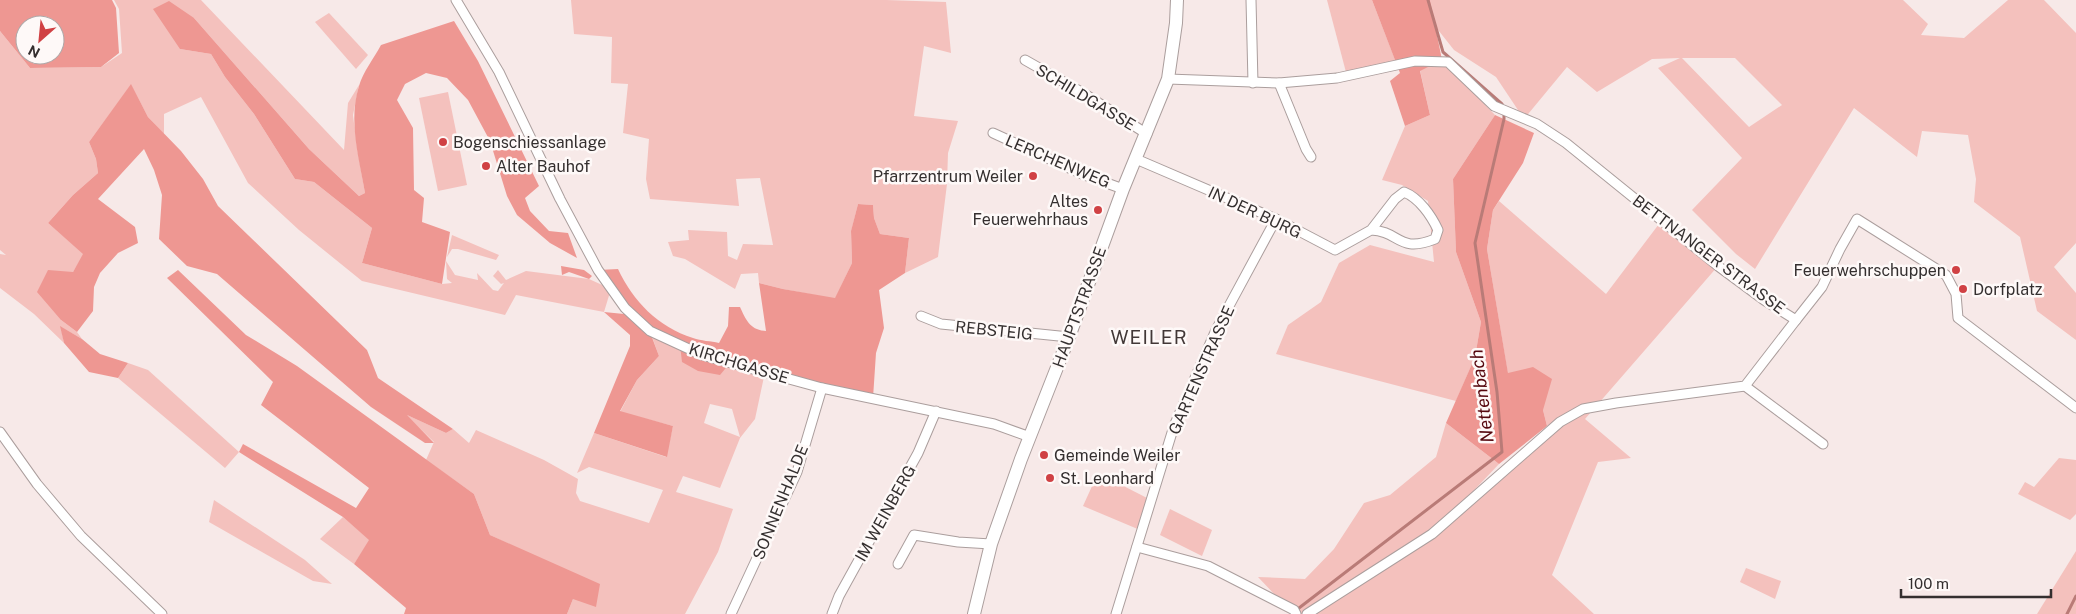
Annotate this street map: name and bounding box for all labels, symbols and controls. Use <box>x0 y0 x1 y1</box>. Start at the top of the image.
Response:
north arrow <box>15 15 65 65</box>
text: N <box>26 42 43 61</box>
street label: SCHILDGASSE <box>1032 60 1139 135</box>
street label: LERCHENWEG <box>1002 131 1113 192</box>
place label: Bogenschiessanlage <box>453 133 606 152</box>
marker: Bogenschiessanlage <box>437 136 449 148</box>
place label: Alter Bauhof <box>496 157 590 176</box>
marker: Alter Bauhof <box>480 160 492 172</box>
place label: Pfarrzentrum Weiler <box>873 167 1023 186</box>
marker: Pfarrzentrum Weiler <box>1027 170 1039 182</box>
street label: IN DER BURG <box>1205 183 1304 242</box>
street label: BETTNANGER STRASSE <box>1629 191 1789 318</box>
place label: Altes Feuerwehrhaus <box>973 192 1088 229</box>
marker: Altes Feuerwehrhaus <box>1092 204 1104 216</box>
street label: HAUPTSTRASSE <box>1049 244 1110 370</box>
place label: Feuerwehrschuppen <box>1793 261 1946 280</box>
marker: Feuerwehrschuppen <box>1950 264 1962 276</box>
place label: Dorfplatz <box>1973 280 2043 299</box>
marker: Dorfplatz <box>1957 283 1969 295</box>
street label: GARTENSTRASSE <box>1165 303 1238 437</box>
street label: REBSTEIG <box>954 317 1034 344</box>
district label: WEILER <box>1110 326 1188 348</box>
street label: KIRCHGASSE <box>686 339 791 388</box>
water label: Nettenbach <box>1465 348 1498 444</box>
street label: SONNENHALDE <box>749 442 812 562</box>
place label: Gemeinde Weiler <box>1054 446 1180 465</box>
marker: Gemeinde Weiler <box>1038 449 1050 461</box>
street label: IM WEINBERG <box>851 462 920 565</box>
place label: St. Leonhard <box>1060 469 1154 488</box>
marker: St. Leonhard <box>1044 472 1056 484</box>
scale bar <box>1901 566 2051 598</box>
text: 100 m <box>1908 575 1949 592</box>

